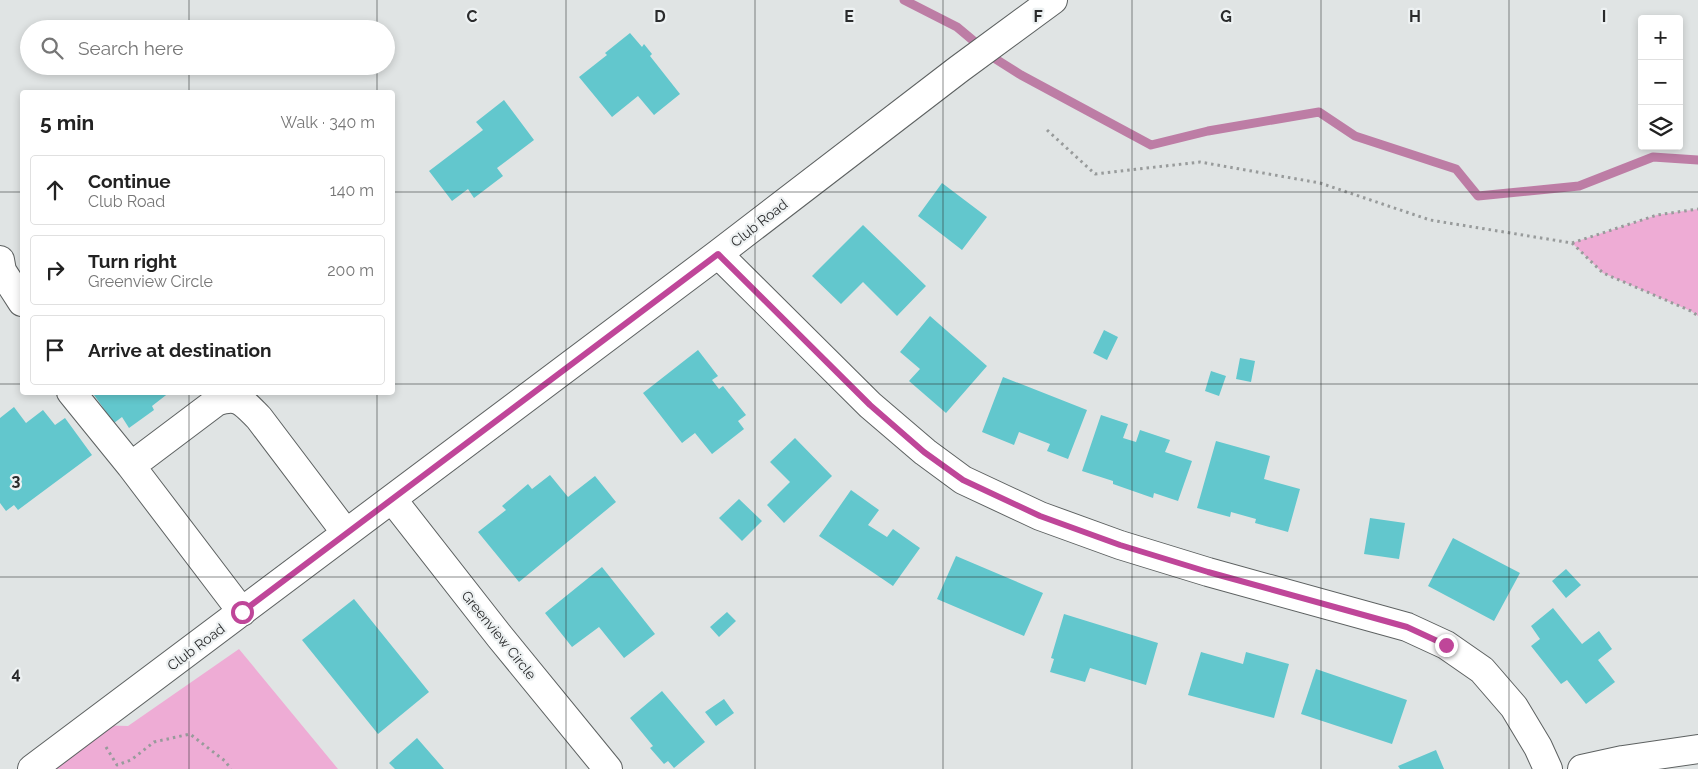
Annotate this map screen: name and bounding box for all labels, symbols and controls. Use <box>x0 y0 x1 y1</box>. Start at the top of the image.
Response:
text: C <box>467 7 478 26</box>
text: D <box>654 7 666 26</box>
text: E <box>844 7 854 26</box>
text: F <box>1033 7 1043 26</box>
text: G <box>1220 7 1232 26</box>
text: H <box>1409 7 1421 26</box>
text: I <box>1602 7 1606 26</box>
map controls <box>1638 15 1683 150</box>
button: + <box>1638 15 1683 60</box>
search box <box>20 20 395 75</box>
icon: search <box>38 34 66 62</box>
text: Search here <box>78 37 184 59</box>
button: − <box>1638 60 1683 105</box>
button: layers <box>1638 105 1683 150</box>
text: 5 min <box>40 110 94 135</box>
text: Walk · 340 m <box>281 113 375 132</box>
text: Continue <box>88 170 171 192</box>
icon: ahead <box>41 176 69 204</box>
text: 140 m <box>330 181 374 200</box>
text: Club Road <box>88 192 165 211</box>
street label: Club Road <box>727 196 791 250</box>
text: Turn right <box>88 250 177 272</box>
icon: right <box>41 256 69 284</box>
text: 200 m <box>327 261 374 280</box>
text: Greenview Circle <box>88 272 213 291</box>
icon: arrive <box>41 336 69 364</box>
text: Arrive at destination <box>88 339 272 361</box>
text: 3 <box>12 471 21 490</box>
street label: Greenview Circle <box>458 587 540 683</box>
route start <box>231 601 254 624</box>
street label: Club Road <box>164 620 228 674</box>
route end <box>1435 634 1458 657</box>
text: 4 <box>11 664 21 683</box>

